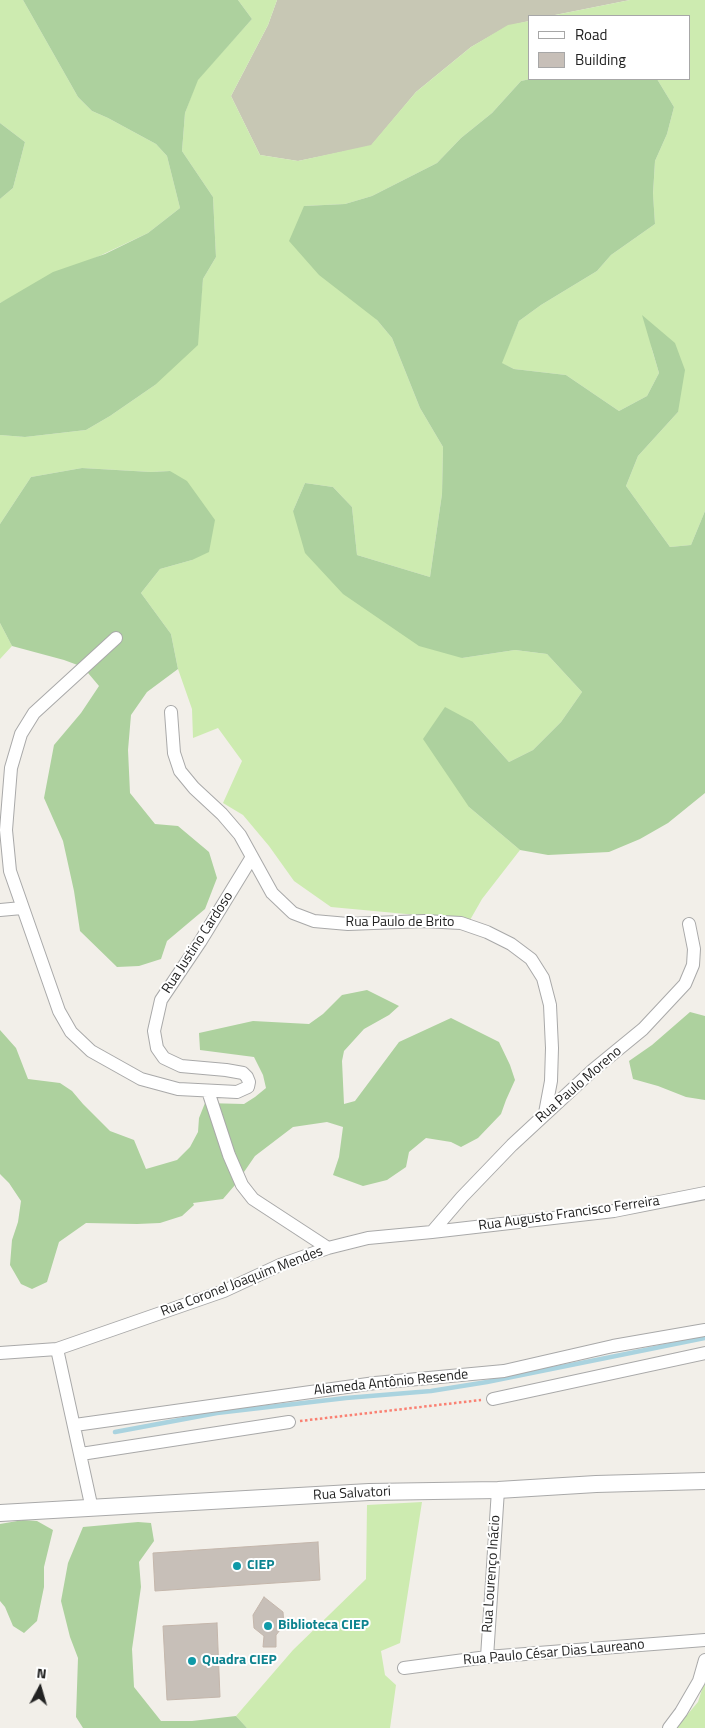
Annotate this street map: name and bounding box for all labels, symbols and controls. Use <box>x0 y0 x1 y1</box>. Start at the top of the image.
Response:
legend <box>528 15 690 80</box>
text: Road <box>575 23 607 46</box>
text: Building <box>575 48 626 71</box>
street label: Rua Justino Cardoso <box>159 889 237 997</box>
street label: Rua Paulo de Brito <box>346 915 454 931</box>
street label: Rua Paulo Moreno <box>533 1043 625 1127</box>
street label: Rua Augusto Francisco Ferreira <box>477 1193 661 1235</box>
street label: Rua Coronel Joaquim Mendes <box>159 1243 325 1321</box>
street label: Alameda Antônio Resende <box>313 1367 469 1399</box>
street label: Rua Salvatori <box>313 1484 391 1504</box>
street label: Rua Lourenço Inácio <box>480 1515 504 1633</box>
place label: CIEP <box>247 1558 275 1574</box>
marker: CIEP <box>231 1560 243 1572</box>
place label: Biblioteca CIEP <box>278 1618 369 1634</box>
marker: Biblioteca CIEP <box>262 1620 274 1632</box>
street label: Rua Paulo César Dias Laureano <box>463 1637 645 1669</box>
place label: Quadra CIEP <box>202 1653 277 1669</box>
marker: Quadra CIEP <box>186 1655 198 1667</box>
text: N <box>36 1662 48 1684</box>
north arrow <box>15 1663 65 1713</box>

